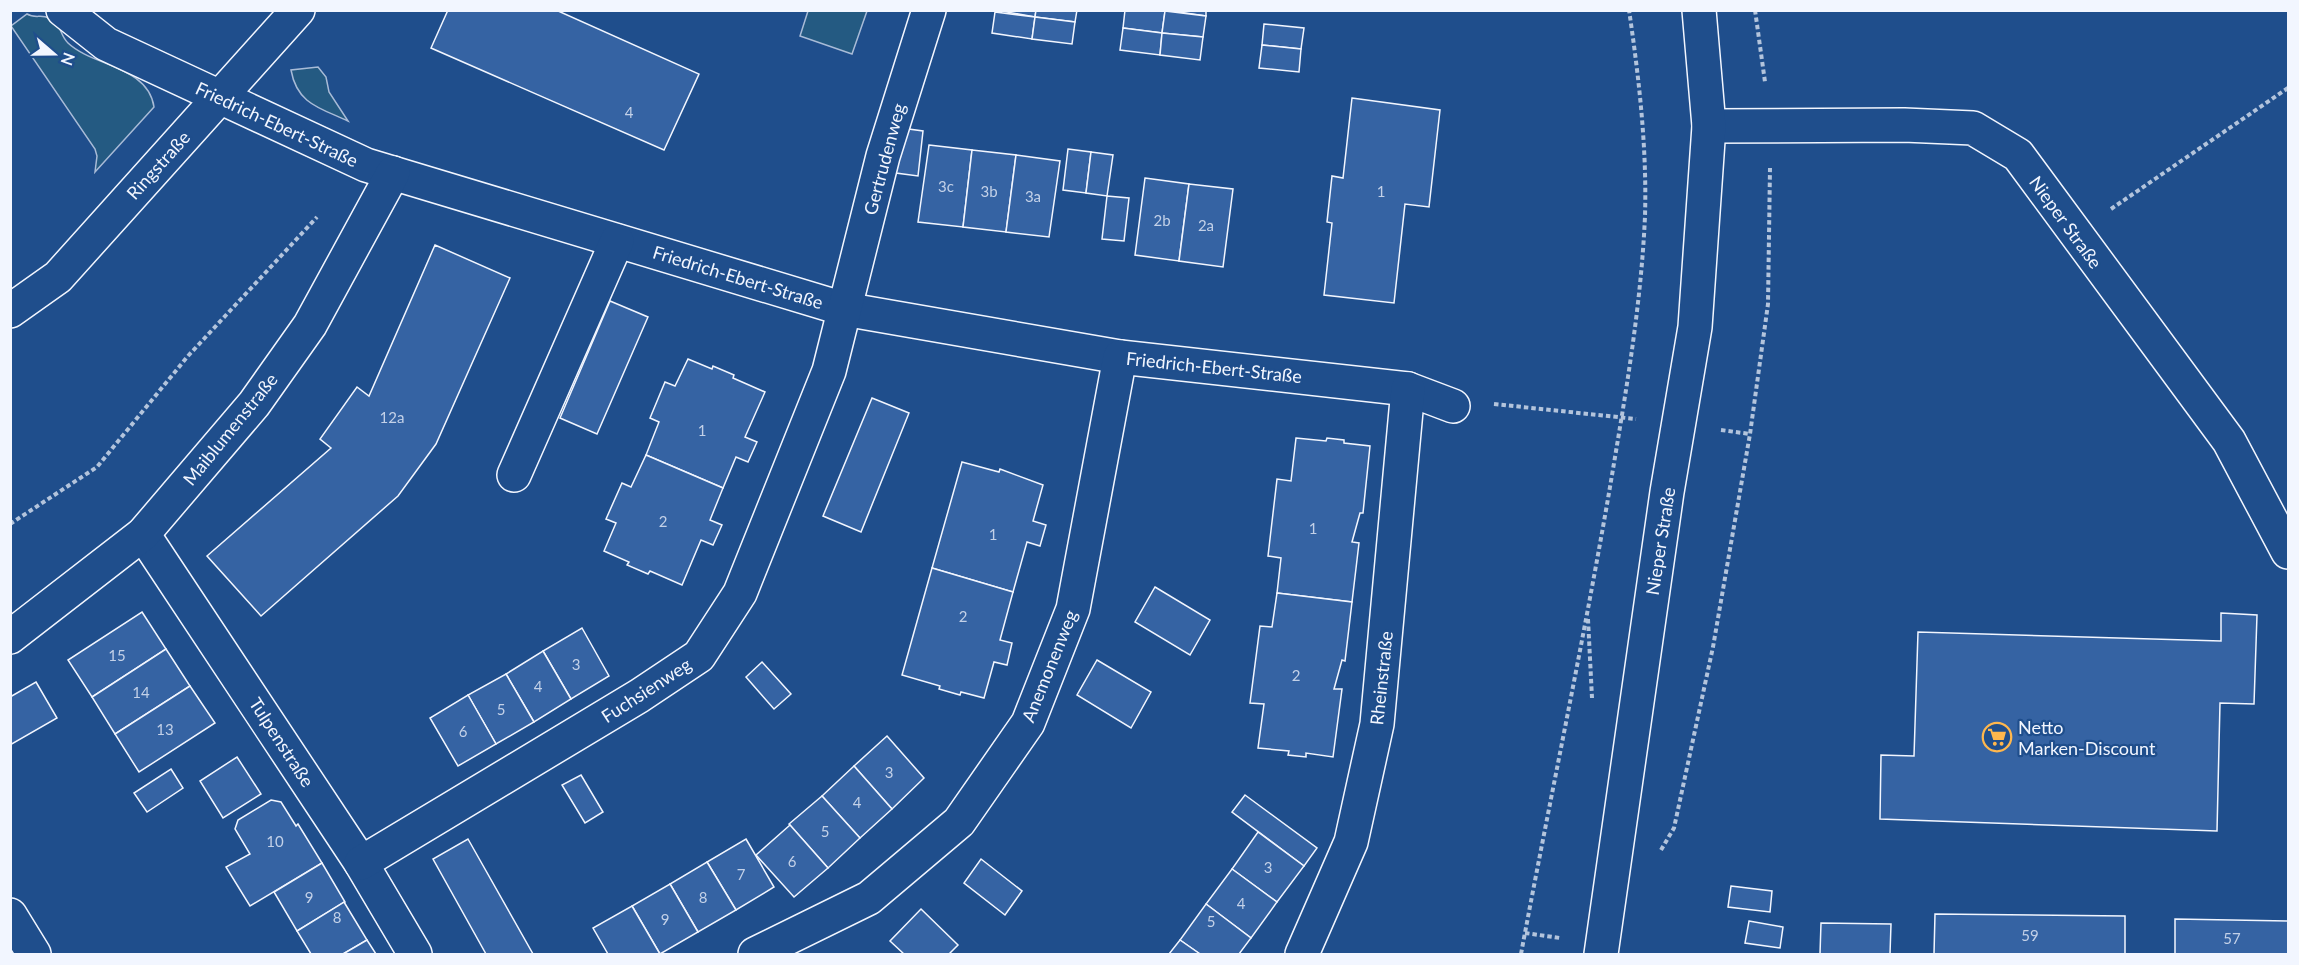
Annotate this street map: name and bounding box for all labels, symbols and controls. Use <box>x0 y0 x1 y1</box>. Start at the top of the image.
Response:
north arrow <box>24 24 84 84</box>
text: N <box>58 50 80 68</box>
street label: Friedrich-Ebert-Straße <box>192 77 362 171</box>
street label: Gertrudenweg <box>859 101 909 217</box>
house number: 4 <box>625 103 634 121</box>
street label: Ringstraße <box>122 126 194 204</box>
street label: Nieper Straße <box>2025 171 2107 273</box>
house number: 3c <box>938 177 954 195</box>
house number: 3b <box>980 182 998 200</box>
house number: 1 <box>1377 182 1385 200</box>
house number: 3a <box>1025 187 1041 205</box>
house number: 2b <box>1153 211 1171 229</box>
house number: 2a <box>1198 216 1214 234</box>
street label: Friedrich-Ebert-Straße <box>650 241 826 313</box>
street label: Friedrich-Ebert-Straße <box>1125 347 1303 387</box>
street label: Maiblumenstraße <box>178 368 282 490</box>
house number: 12a <box>380 408 404 426</box>
house number: 1 <box>698 421 706 439</box>
street label: Nieper Straße <box>1641 485 1679 597</box>
house number: 2 <box>659 512 667 530</box>
house number: 1 <box>1309 519 1317 537</box>
house number: 1 <box>989 525 997 543</box>
house number: 2 <box>959 607 967 625</box>
street label: Anemonenweg <box>1016 607 1082 725</box>
street label: Rheinstraße <box>1365 630 1397 726</box>
house number: 15 <box>108 646 126 664</box>
street label: Fuchsienweg <box>597 653 695 727</box>
house number: 3 <box>572 655 580 673</box>
house number: 2 <box>1292 666 1300 684</box>
house number: 4 <box>534 677 543 695</box>
house number: 14 <box>132 683 150 701</box>
street label: Tulpenstraße <box>245 693 319 791</box>
house number: 5 <box>497 700 505 718</box>
place label: Netto Marken-Discount <box>2018 716 2156 759</box>
house number: 13 <box>156 720 174 738</box>
supermarket icon: Netto Marken-Discount <box>1981 721 2013 753</box>
house number: 6 <box>459 722 468 740</box>
house number: 3 <box>885 763 893 781</box>
house number: 4 <box>853 793 862 811</box>
house number: 5 <box>821 822 829 840</box>
house number: 10 <box>266 832 284 850</box>
house number: 6 <box>788 852 797 870</box>
house number: 3 <box>1264 858 1272 876</box>
house number: 7 <box>737 865 746 883</box>
house number: 9 <box>305 888 313 906</box>
house number: 8 <box>699 888 707 906</box>
house number: 4 <box>1237 894 1246 912</box>
house number: 8 <box>333 908 341 926</box>
house number: 9 <box>661 910 669 928</box>
house number: 5 <box>1207 912 1215 930</box>
house number: 59 <box>2021 926 2039 944</box>
house number: 57 <box>2223 929 2241 947</box>

